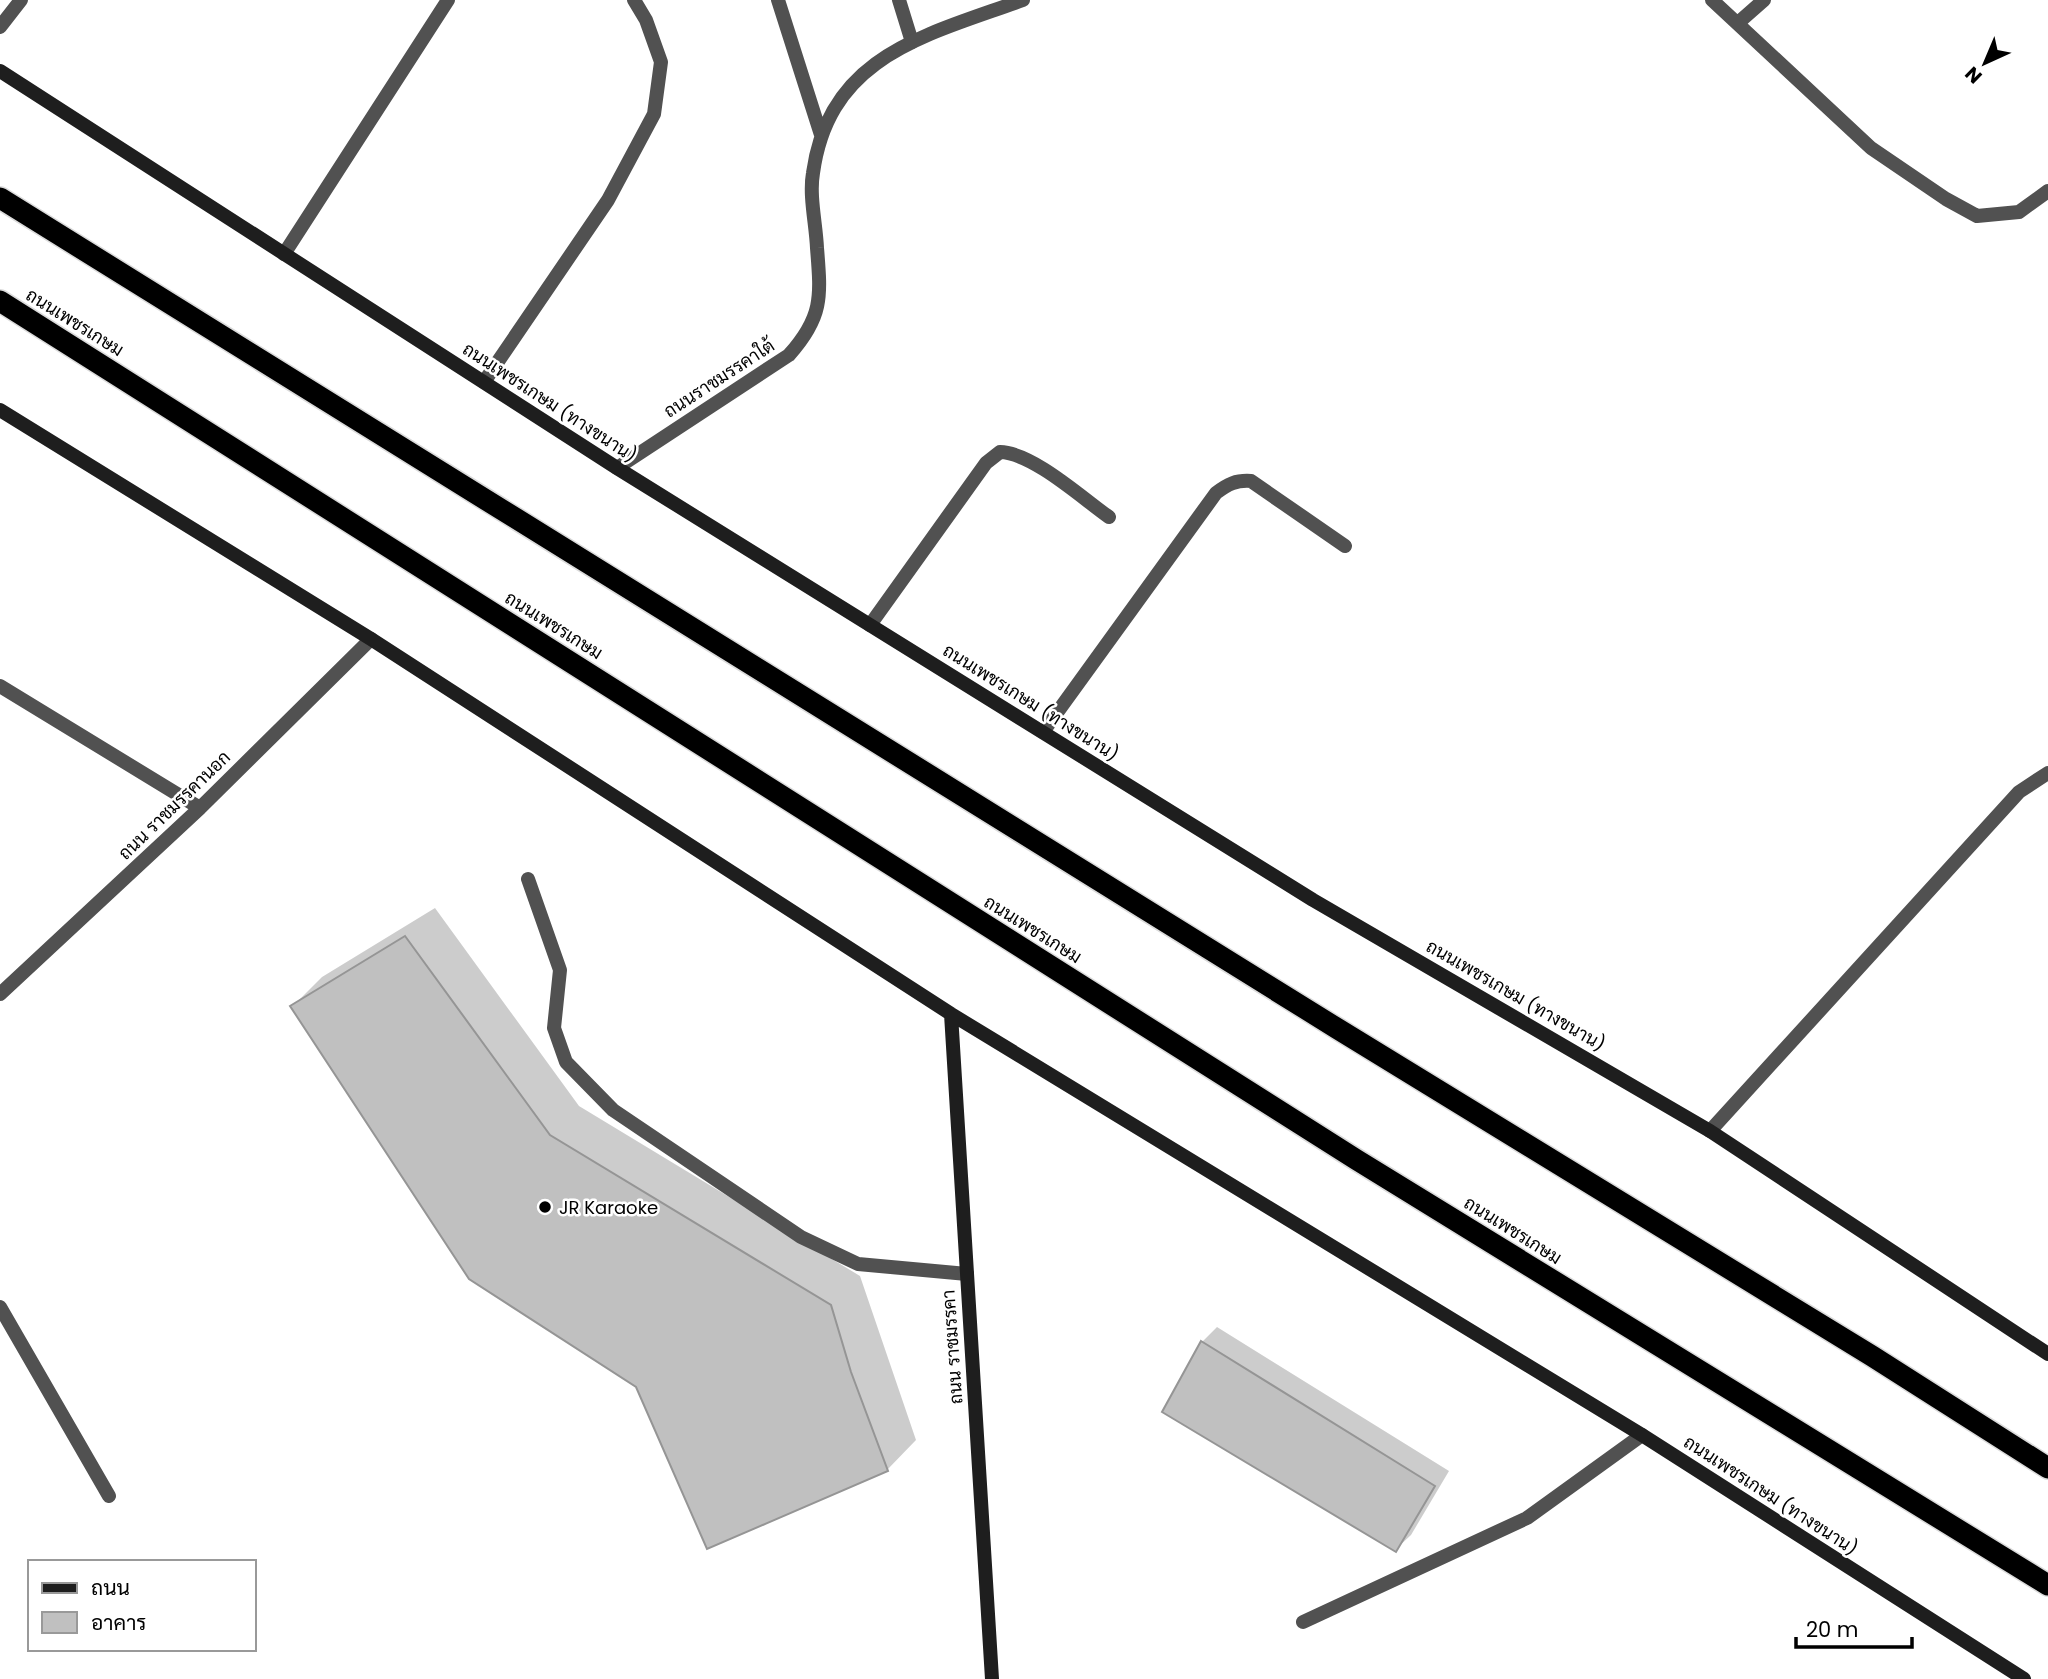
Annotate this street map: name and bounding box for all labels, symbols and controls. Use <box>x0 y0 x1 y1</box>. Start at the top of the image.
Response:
north arrow <box>1950 28 2020 98</box>
text: N <box>1959 60 1988 90</box>
street label: ถนนเพชรเกษม <box>21 282 129 362</box>
street label: ถนนราชมรรคาใต้ <box>659 332 780 423</box>
street label: ถนนเพชรเกษม (ทางขนาน) <box>458 336 642 468</box>
street label: ถนนเพชรเกษม <box>500 585 608 665</box>
street label: ถนนเพชรเกษม (ทางขนาน) <box>938 638 1124 766</box>
street label: ถนน ราชมรรคานอก <box>112 745 236 865</box>
street label: ถนนเพชรเกษม <box>979 889 1087 969</box>
street label: ถนนเพชรเกษม (ทางขนาน) <box>1422 933 1610 1057</box>
street label: ถนนเพชรเกษม <box>1459 1190 1567 1270</box>
place label: JR Karaoke <box>559 1195 658 1220</box>
marker: JR Karaoke <box>537 1199 553 1215</box>
street label: ถนน ราชมรรคา <box>936 1289 968 1405</box>
street label: ถนนเพชรเกษม (ทางขนาน) <box>1679 1429 1863 1561</box>
legend <box>28 1560 256 1651</box>
text: ถนน <box>91 1573 130 1602</box>
scale bar <box>1796 1606 1912 1650</box>
text: อาคาร <box>91 1608 147 1637</box>
text: 20 m <box>1806 1615 1859 1644</box>

